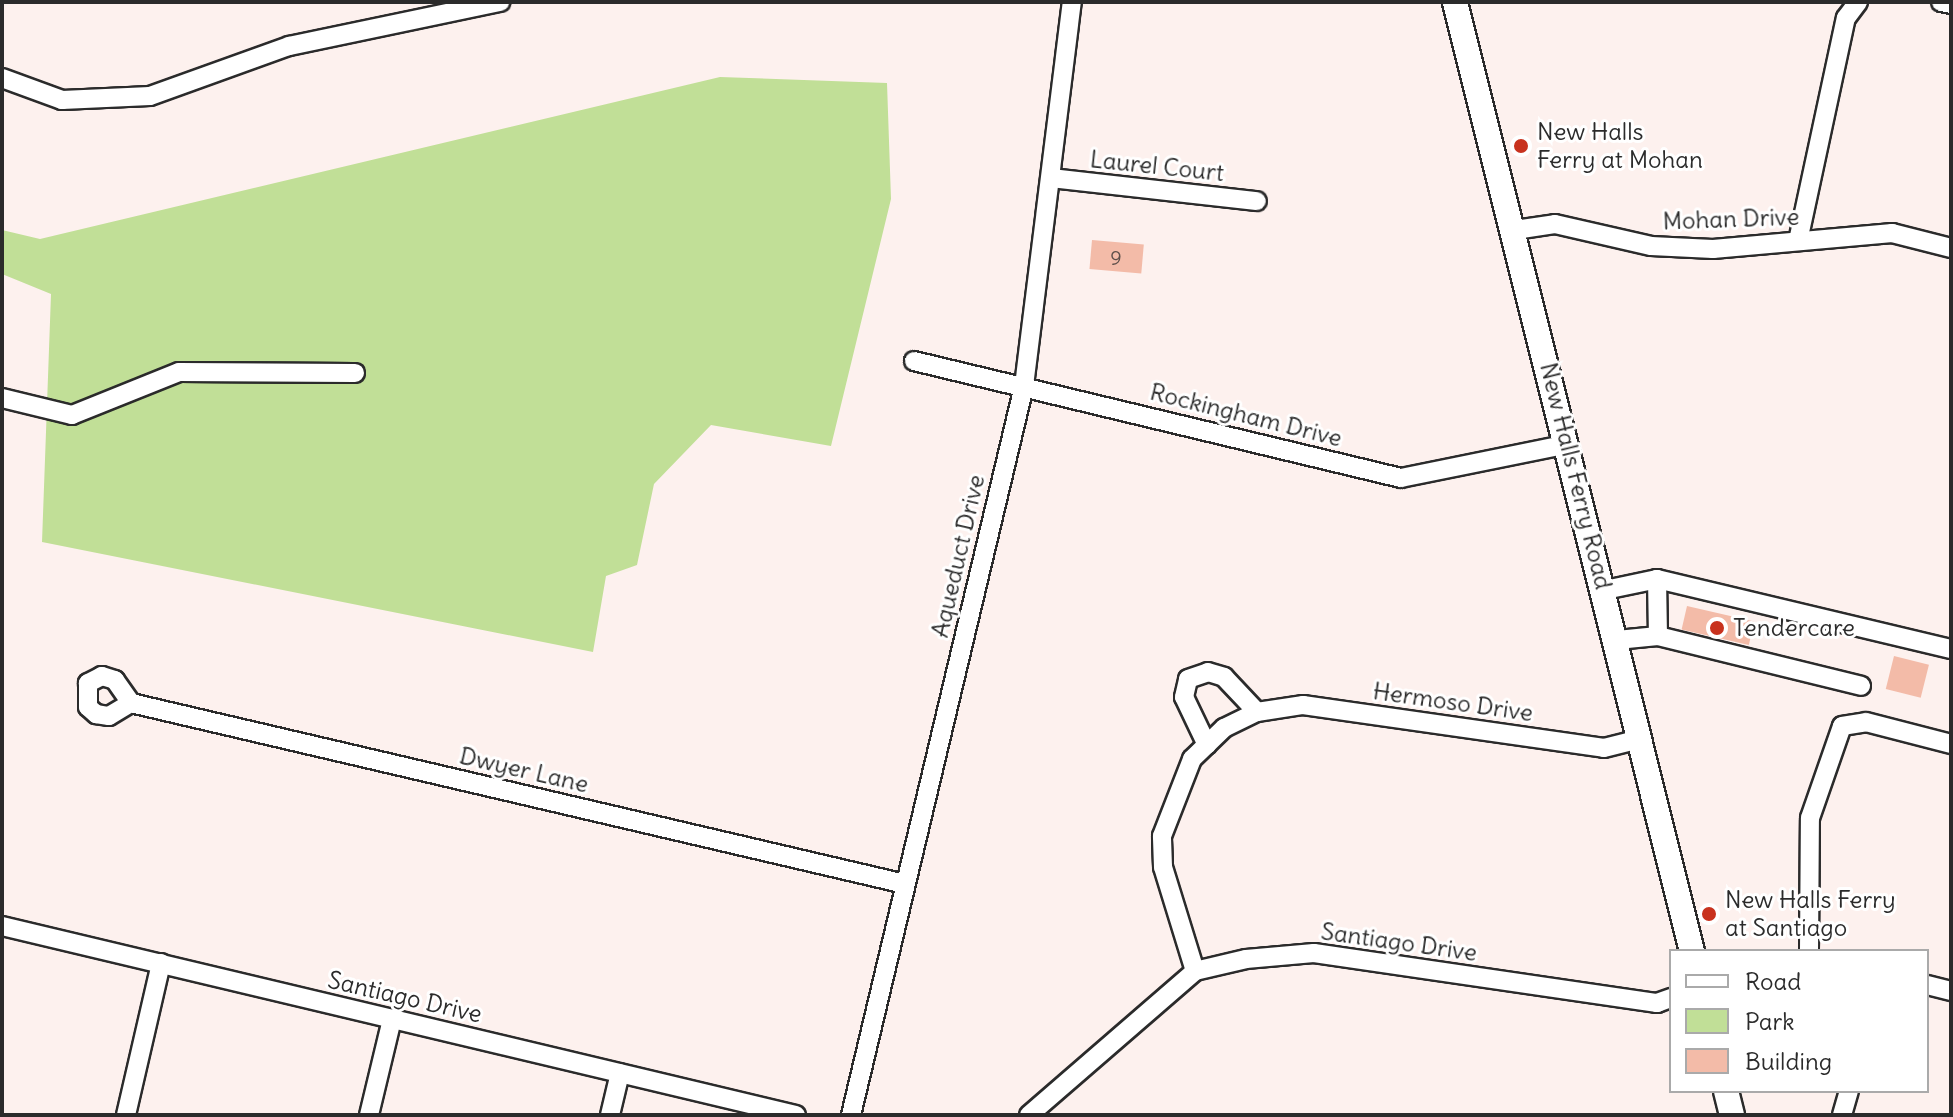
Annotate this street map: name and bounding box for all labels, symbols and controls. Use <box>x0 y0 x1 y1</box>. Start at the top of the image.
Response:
place label: New Halls Ferry at Mohan <box>1537 118 1703 174</box>
marker: New Halls Ferry at Mohan <box>1512 137 1530 155</box>
street label: Laurel Court <box>1089 145 1225 187</box>
street label: Mohan Drive <box>1662 202 1800 236</box>
house number: 9 <box>1110 245 1122 269</box>
street label: New Halls Ferry Road <box>1534 360 1618 592</box>
street label: Rockingham Drive <box>1147 377 1345 453</box>
street label: Aqueduct Drive <box>925 472 991 640</box>
place label: Tendercare <box>1733 614 1855 642</box>
marker: Tendercare <box>1708 619 1726 637</box>
street label: Hermoso Drive <box>1371 677 1535 727</box>
street label: Dwyer Lane <box>457 741 591 799</box>
place label: New Halls Ferry at Santiago <box>1725 886 1896 942</box>
marker: New Halls Ferry at Santiago <box>1700 905 1718 923</box>
street label: Santiago Drive <box>1319 917 1479 967</box>
legend <box>1669 949 1929 1093</box>
street label: Santiago Drive <box>325 965 485 1029</box>
text: Road <box>1745 966 1801 996</box>
text: Park <box>1745 1006 1795 1036</box>
text: Building <box>1745 1046 1832 1076</box>

